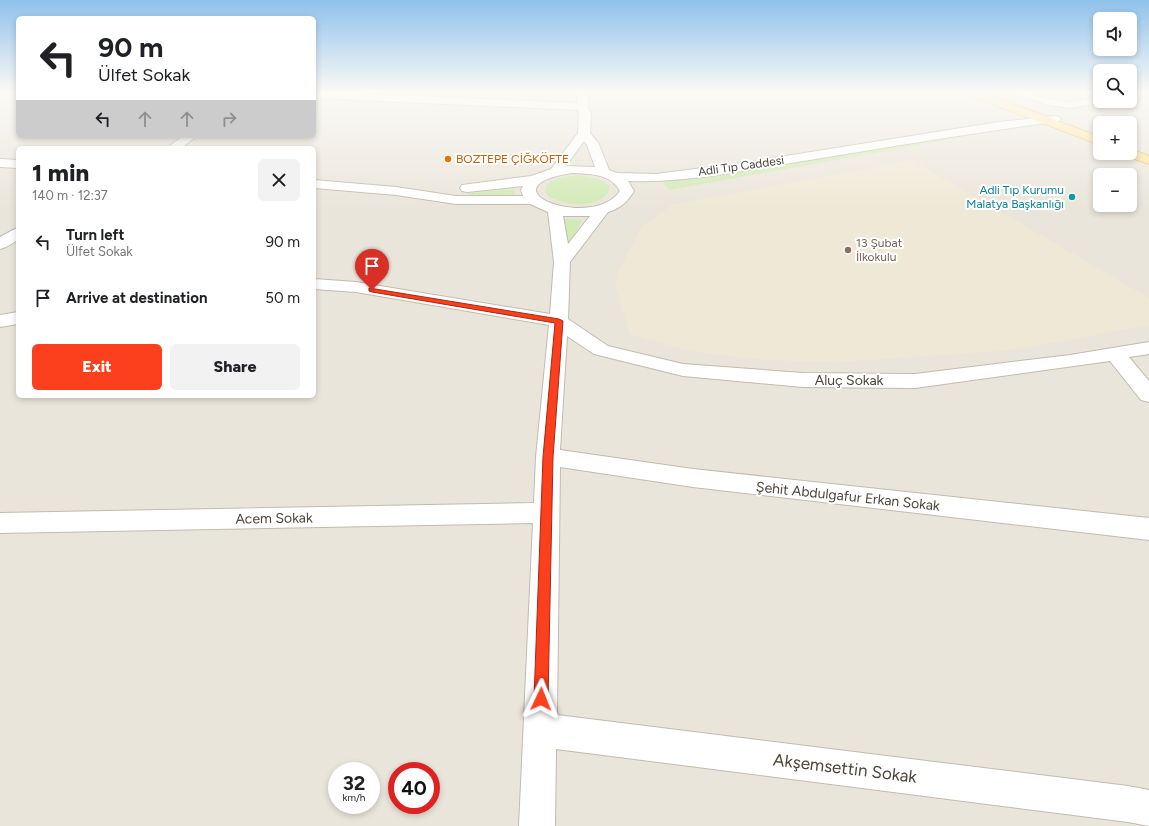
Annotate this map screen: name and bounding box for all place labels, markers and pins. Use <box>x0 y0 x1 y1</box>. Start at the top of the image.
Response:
place label: BOZTEPE ÇİĞKÖFTE <box>456 152 569 166</box>
marker: BOZTEPE ÇİĞKÖFTE <box>443 154 453 164</box>
place label: Adli Tıp Kurumu Malatya Başkanlığı <box>966 183 1064 211</box>
marker: Adli Tıp Kurumu Malatya Başkanlığı <box>1067 192 1077 202</box>
place label: 13 Şubat İlkokulu <box>856 236 903 264</box>
marker: 13 Şubat İlkokulu <box>843 245 853 255</box>
pin <box>355 249 389 290</box>

